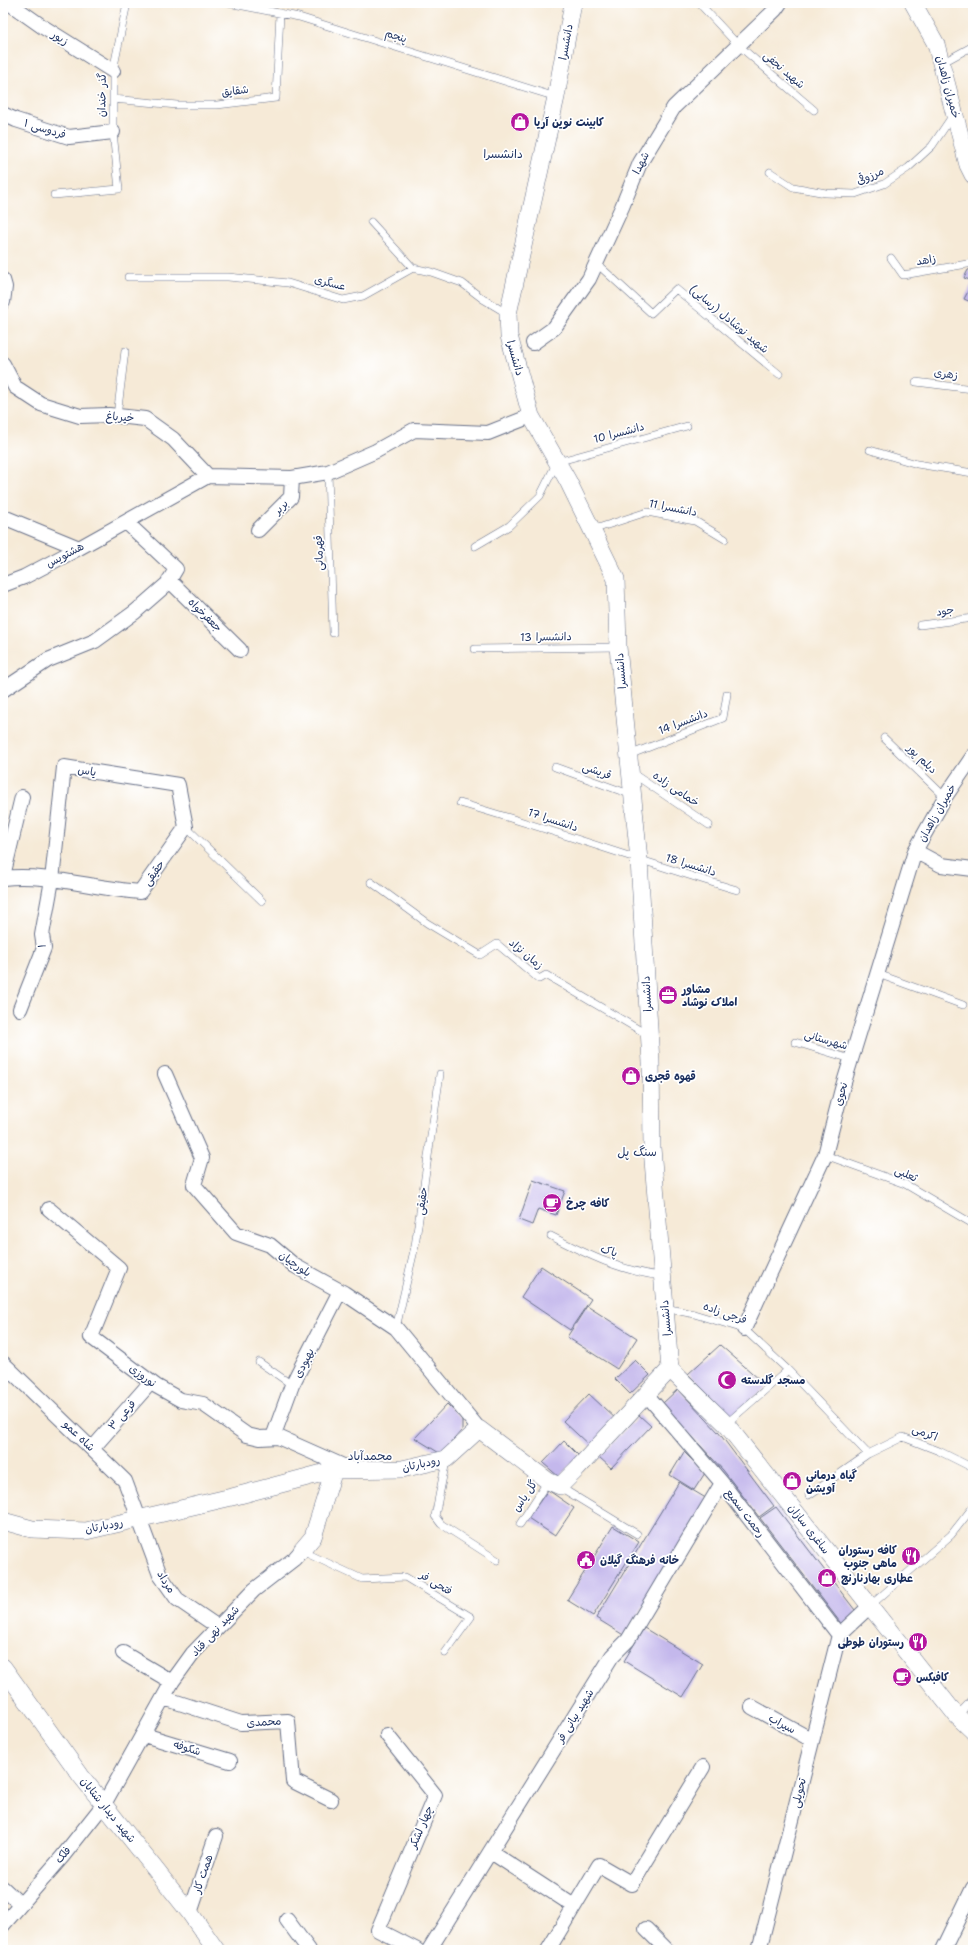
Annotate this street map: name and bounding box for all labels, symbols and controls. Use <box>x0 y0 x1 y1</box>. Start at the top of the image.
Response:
street label: دانشسرا <box>555 23 577 61</box>
street label: پنجم <box>383 26 409 47</box>
street label: زیور <box>48 27 71 49</box>
street label: شهید نجفی <box>760 48 808 92</box>
street label: خمیران زاهدان <box>932 54 964 120</box>
street label: گذر خندان <box>94 72 110 117</box>
street label: شقایق <box>221 82 249 100</box>
shop icon: کابینت نوین آریا <box>509 111 531 133</box>
street label: فردوسی ۱ <box>22 115 68 143</box>
place label: کابینت نوین آریا <box>534 115 604 130</box>
district label: دانشسرا <box>483 146 523 162</box>
street label: شهدا <box>629 149 653 177</box>
street label: مرزوقی <box>854 163 886 189</box>
street label: زاهد <box>915 251 937 269</box>
street label: عسگری <box>313 272 347 294</box>
street label: شهید نوشادل (رسایی) <box>686 281 772 357</box>
street label: دانشسرا <box>503 339 527 377</box>
street label: زهری <box>933 365 959 383</box>
street label: خیرباغ <box>105 409 135 426</box>
street label: دانشسرا 10 <box>592 419 646 447</box>
street label: بربر <box>270 496 292 518</box>
street label: دانشسرا 11 <box>648 496 698 520</box>
street label: قهرمانی <box>311 535 327 571</box>
street label: هشتویس <box>43 539 87 571</box>
street label: جعفرخواه <box>185 595 225 635</box>
street label: جود <box>935 602 955 620</box>
street label: دانشسرا 13 <box>520 629 572 645</box>
street label: دانشسرا <box>612 652 630 690</box>
street label: دانشسرا 14 <box>656 706 710 738</box>
street label: دیلم پور <box>902 740 940 778</box>
street label: قریشی <box>580 759 614 783</box>
street label: یاس <box>77 762 97 780</box>
street label: خمامی زاده <box>650 768 702 810</box>
street label: خمیران زاهدان <box>914 781 960 845</box>
street label: دانشسرا 17 <box>526 805 580 835</box>
street label: دانشسرا 18 <box>664 850 718 880</box>
street label: حقیقی <box>140 857 168 889</box>
street label: زمان نژاد <box>506 935 546 973</box>
street label: ۱ <box>34 944 50 948</box>
street label: دانشسرا <box>639 976 655 1012</box>
place label: مشاور املاک نوشاد <box>681 982 737 1010</box>
office icon: مشاور املاک نوشاد <box>657 984 679 1006</box>
street label: شهرستانی <box>803 1027 849 1053</box>
shop icon: قهوه قجری <box>620 1065 642 1087</box>
place label: قهوه قجری <box>645 1069 696 1084</box>
street label: نحوی <box>831 1081 851 1107</box>
district label: سنگ پل <box>617 1144 657 1160</box>
street label: ثعلبی <box>892 1162 920 1186</box>
street label: حقیقی <box>413 1186 431 1216</box>
cafe icon: کافه چرخ <box>541 1192 563 1214</box>
place label: کافه چرخ <box>566 1196 610 1211</box>
street label: پاک <box>599 1241 619 1261</box>
street label: بلورچیان <box>276 1248 314 1280</box>
street label: دانشسرا <box>657 1299 675 1337</box>
street label: فرجی زاده <box>701 1299 749 1327</box>
street label: بهبودی <box>290 1345 318 1381</box>
street label: نوروزی <box>126 1361 160 1391</box>
mosque icon: مسجد گلدسته <box>716 1369 738 1391</box>
place label: مسجد گلدسته <box>741 1373 805 1388</box>
street label: فرعی ۳ <box>105 1397 139 1433</box>
street label: شاه عمو <box>59 1417 98 1455</box>
street label: اکرمی <box>910 1421 940 1445</box>
district label: محمدآباد <box>348 1448 392 1464</box>
street label: رودبارتان <box>401 1453 441 1475</box>
place label: گیاه درمانی آویشن <box>806 1468 857 1496</box>
shop icon: گیاه درمانی آویشن <box>781 1470 803 1492</box>
street label: گل یاس <box>509 1477 541 1515</box>
street label: رحمت سمیع <box>721 1486 768 1541</box>
street label: ساغری سازان <box>785 1501 833 1557</box>
street label: رودبارتان <box>84 1515 124 1537</box>
place label: کافه رستوران ماهی جنوب <box>839 1543 897 1571</box>
restaurant icon: کافه رستوران ماهی جنوب <box>900 1545 922 1567</box>
public building icon: خانه فرهنگ گیلان <box>575 1549 597 1571</box>
place label: خانه فرهنگ گیلان <box>600 1553 679 1568</box>
street label: فتحی فر <box>416 1567 455 1599</box>
shop icon: عطاری بهارنارنج <box>816 1567 838 1589</box>
street label: مرداد <box>153 1568 179 1596</box>
place label: عطاری بهارنارنج <box>841 1571 913 1586</box>
street label: شهید نهی قناد <box>187 1602 243 1660</box>
restaurant icon: رستوران طوطی <box>907 1631 929 1653</box>
place label: رستوران طوطی <box>838 1635 904 1650</box>
cafe icon: کافبکس <box>891 1666 913 1688</box>
place label: کافبکس <box>916 1670 949 1685</box>
street label: شهید بیانی فر <box>552 1686 597 1747</box>
street label: سیراب <box>766 1711 798 1737</box>
street label: محمدی <box>246 1714 282 1730</box>
street label: شکوفه <box>171 1737 203 1759</box>
street label: شهید دیدار شتابان <box>77 1774 139 1846</box>
street label: تحویلی <box>788 1776 810 1810</box>
street label: چهار لشکر <box>405 1803 437 1852</box>
street label: فلک <box>52 1843 74 1867</box>
street label: همت کار <box>189 1853 217 1896</box>

